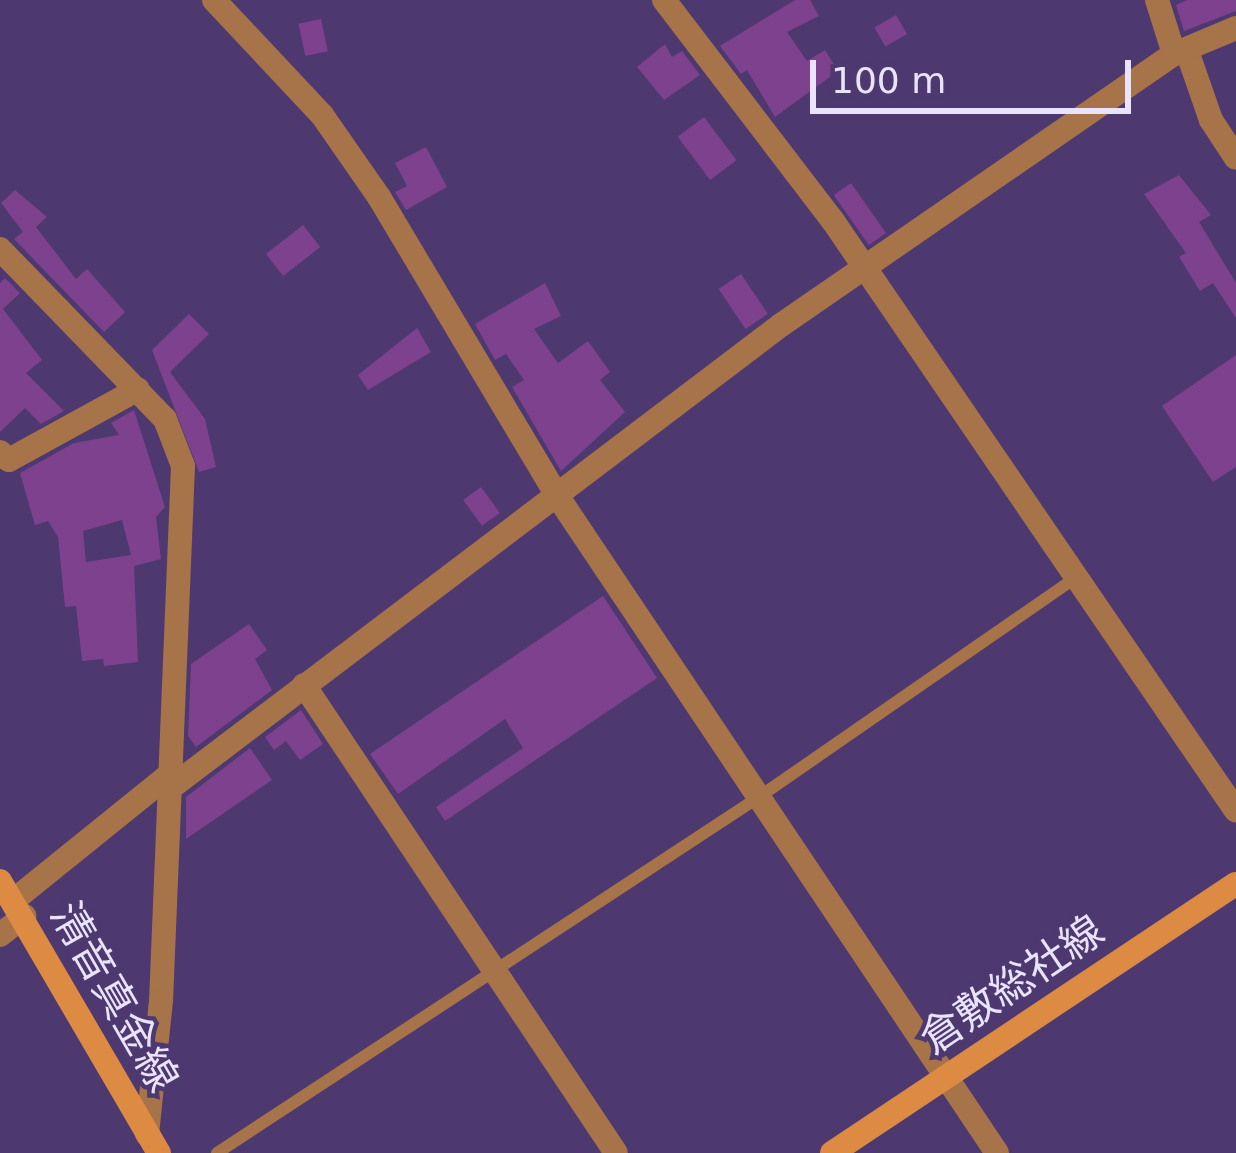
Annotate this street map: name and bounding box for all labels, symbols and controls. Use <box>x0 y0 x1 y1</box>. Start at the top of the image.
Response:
scale bar <box>816 36 1137 110</box>
text: 100 m <box>831 60 946 101</box>
street label: 清音真金線 <box>40 893 188 1101</box>
street label: 倉敷総社線 <box>911 905 1113 1065</box>

